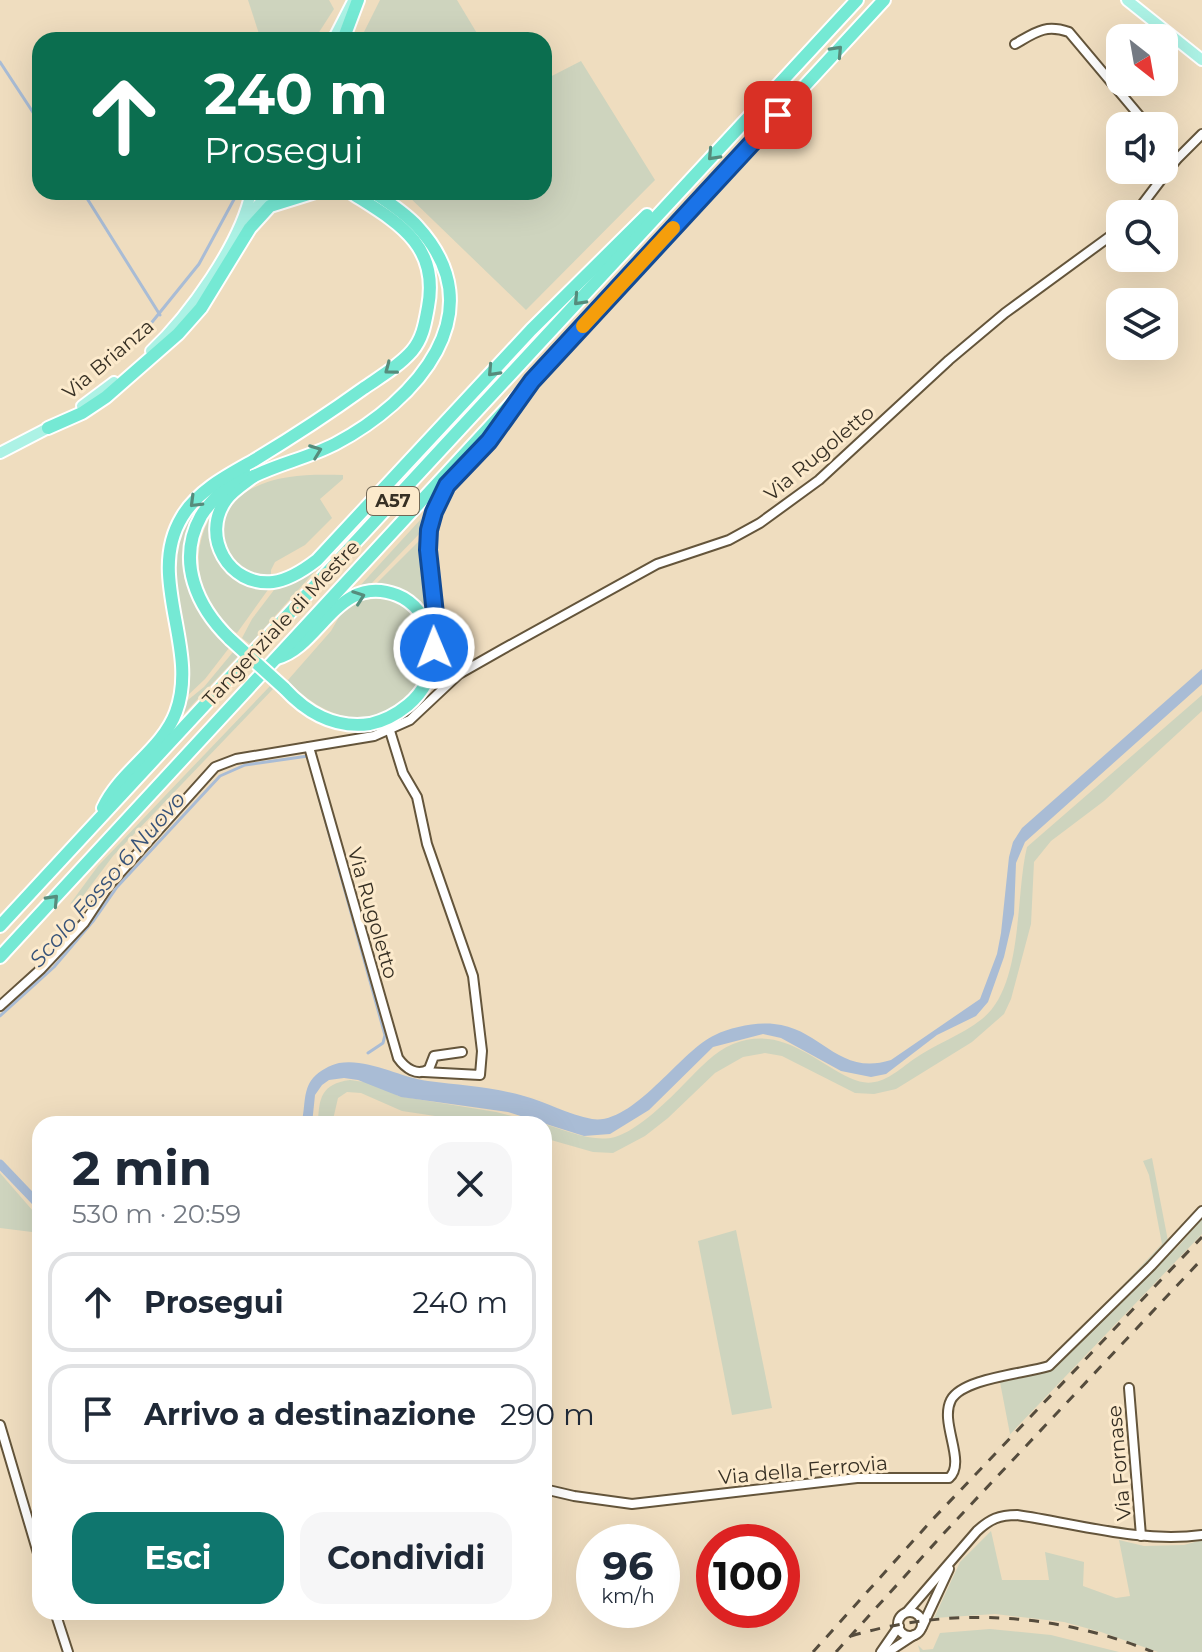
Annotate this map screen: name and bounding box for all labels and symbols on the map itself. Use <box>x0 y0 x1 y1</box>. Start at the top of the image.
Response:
north arrow <box>1106 24 1178 96</box>
one-way arrow <box>828 46 843 60</box>
pin <box>744 81 812 149</box>
one-way arrow <box>709 145 723 160</box>
one-way arrow <box>573 291 588 305</box>
street label: Via Brianza <box>58 314 158 404</box>
one-way arrow <box>385 360 399 374</box>
one-way arrow <box>487 362 502 376</box>
street label: Via Rugoletto <box>759 400 879 506</box>
one-way arrow <box>308 444 322 461</box>
road number: A57 <box>367 487 419 515</box>
one-way arrow <box>189 493 204 508</box>
street label: Tangenziale di Mestre <box>198 535 364 711</box>
one-way arrow <box>351 590 365 606</box>
position arrow <box>392 606 476 690</box>
water label: Scolo Fosso 6 Nuovo <box>24 786 191 973</box>
street label: Via Rugoletto <box>343 844 403 982</box>
one-way arrow <box>44 895 59 909</box>
street label: Via Fornase <box>1102 1404 1136 1522</box>
street label: Via della Ferrovia <box>717 1451 889 1489</box>
speed limit sign: 100 <box>696 1524 800 1628</box>

